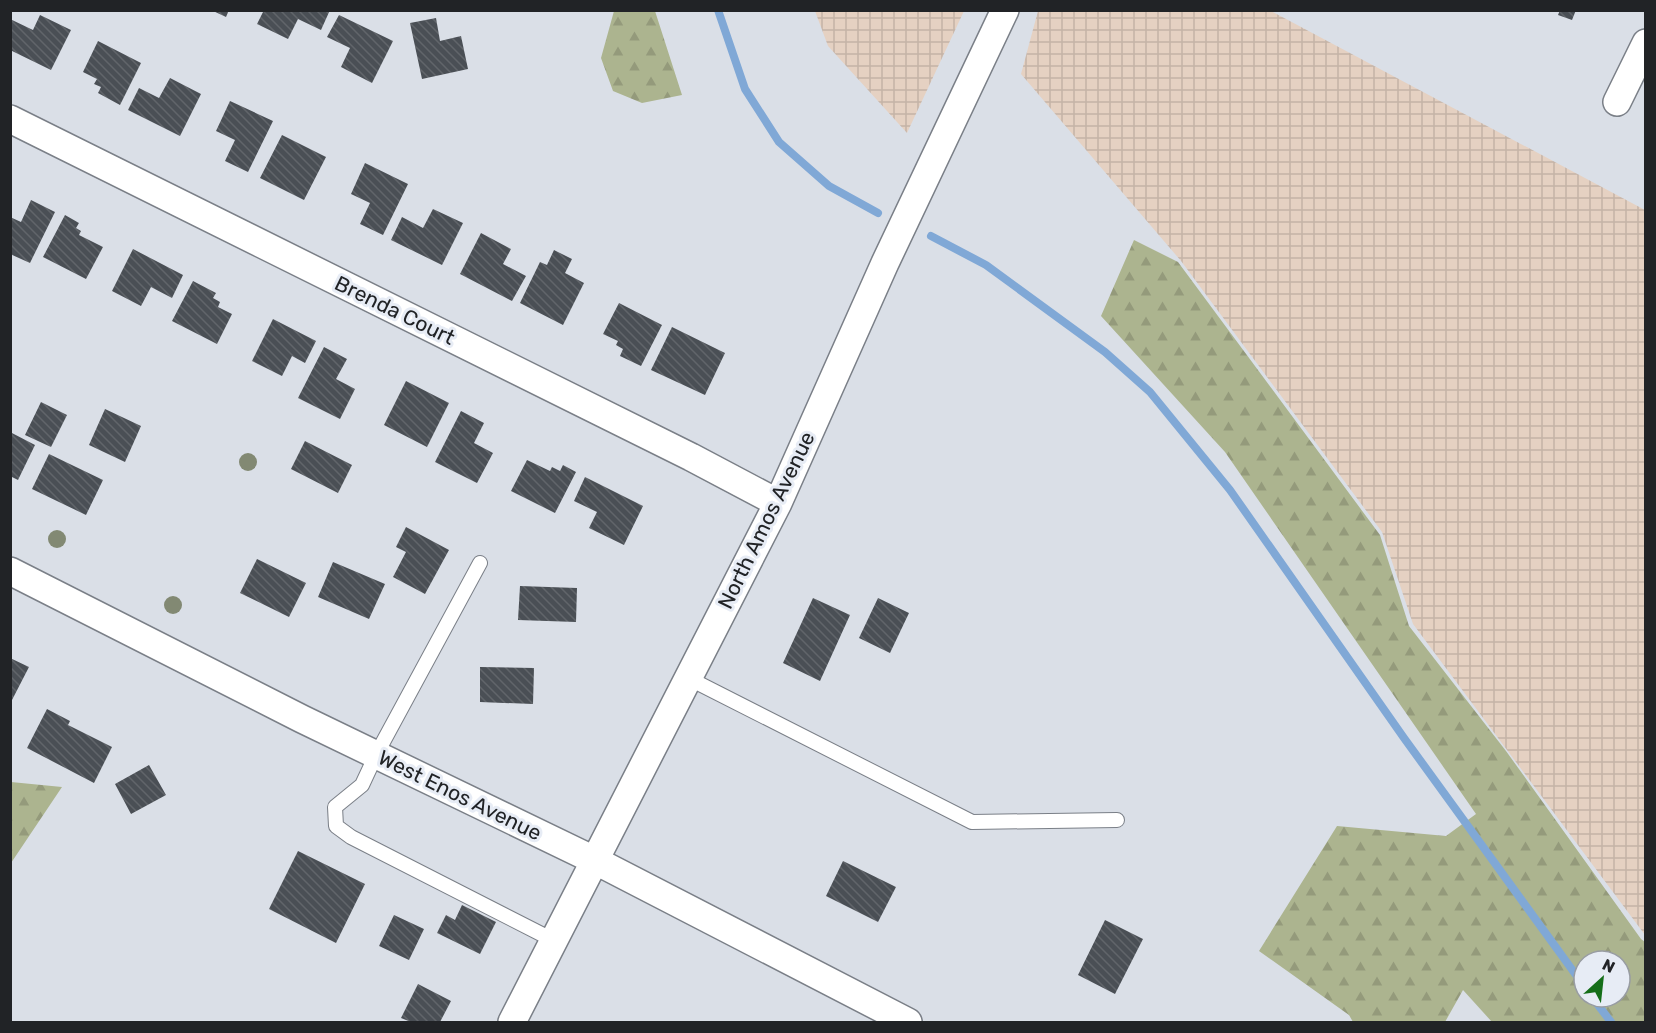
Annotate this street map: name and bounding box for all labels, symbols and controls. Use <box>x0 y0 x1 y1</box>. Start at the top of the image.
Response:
street label: Brenda Court <box>331 270 459 350</box>
street label: North Amos Avenue <box>712 427 820 613</box>
street label: West Enos Avenue <box>374 745 546 845</box>
north arrow <box>1572 949 1632 1009</box>
text: N <box>1599 955 1618 977</box>

